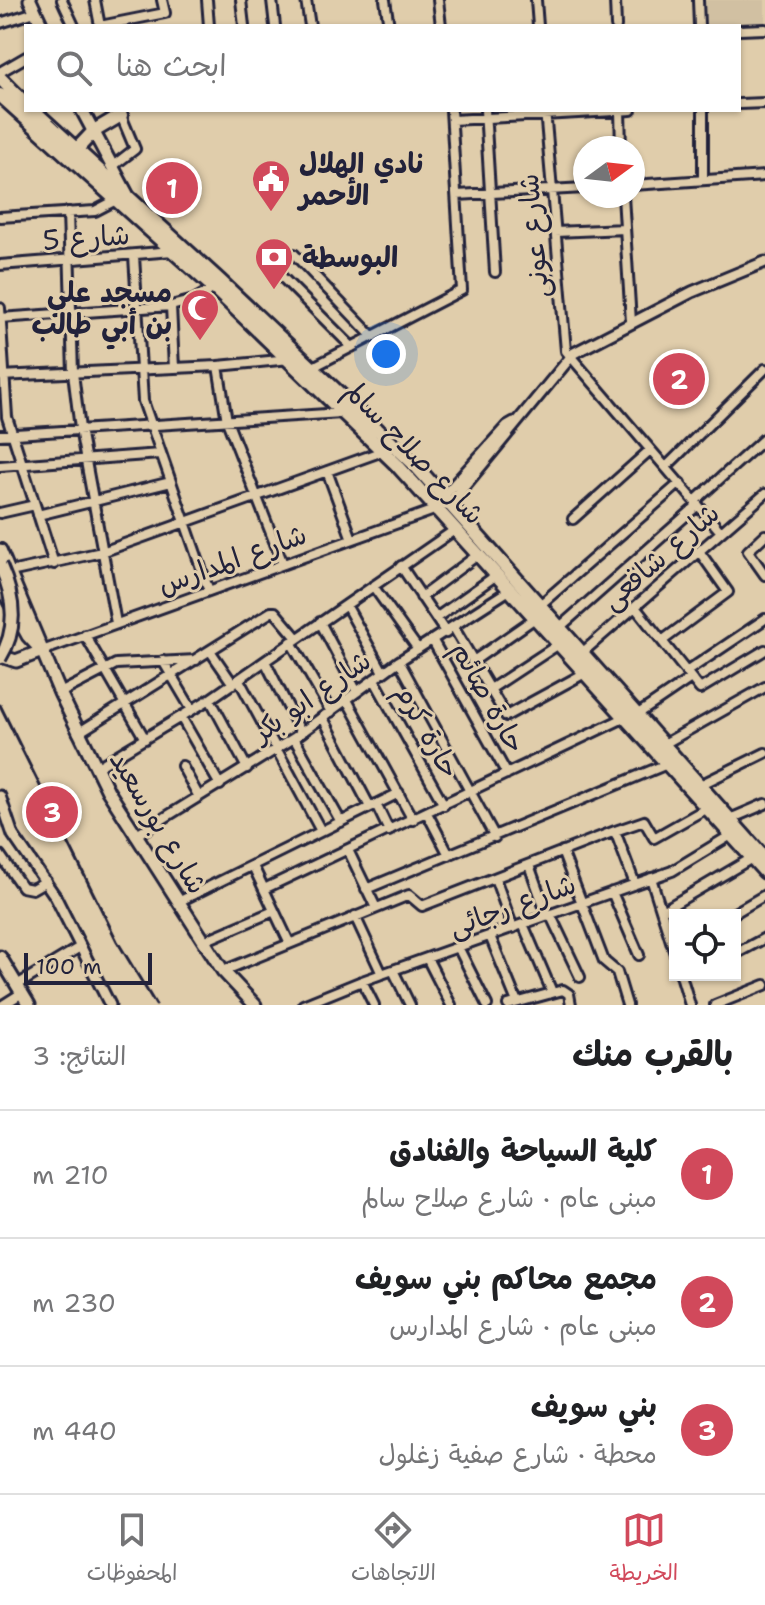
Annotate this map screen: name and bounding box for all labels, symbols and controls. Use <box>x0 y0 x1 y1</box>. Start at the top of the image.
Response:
search box <box>24 24 741 112</box>
text: ابحث هنا <box>116 45 227 86</box>
icon: search <box>52 46 96 90</box>
north arrow <box>573 136 645 208</box>
place label: نادي الهلال الأحمر <box>296 144 423 214</box>
pin: 1 <box>146 158 198 218</box>
public building icon: نادي الهلال الأحمر <box>250 158 292 213</box>
street label: شارع عونى <box>509 172 558 300</box>
street label: شارع 5 <box>41 215 131 260</box>
bank icon: البوسطة <box>253 236 295 291</box>
place label: البوسطة <box>302 238 398 276</box>
place label: مسجد علي بن أبي طالب <box>32 273 172 350</box>
mosque icon: مسجد علي بن أبي طالب <box>179 287 221 342</box>
your location <box>366 334 406 374</box>
pin: 2 <box>653 349 705 409</box>
street label: شارع صلاح سالم <box>334 372 493 534</box>
street label: شارع شافعى <box>593 494 728 619</box>
street label: شارع المدارس <box>152 514 312 604</box>
street label: حارة صائم <box>440 634 535 761</box>
street label: شارع ابو بكر <box>242 641 379 753</box>
street label: حارة كرم <box>384 677 469 786</box>
street label: شارع بورسعيد <box>100 743 217 901</box>
pin: 3 <box>26 782 78 842</box>
street label: شارع رجائى <box>443 864 581 947</box>
map controls <box>669 909 741 981</box>
button: locate <box>669 909 741 981</box>
scale bar <box>24 949 152 985</box>
text: 100 m <box>36 952 102 981</box>
text: بالقرب منك <box>572 1031 733 1077</box>
text: النتائج: 3 <box>32 1038 126 1073</box>
text: كلية السياحة والفنادق <box>389 1130 657 1171</box>
text: 210 m <box>32 1157 109 1192</box>
text: 1 <box>701 1157 713 1192</box>
text: مبنى عام · شارع صلاح سالم <box>361 1180 657 1215</box>
text: مجمع محاكم بني سويف <box>355 1258 657 1299</box>
text: 230 m <box>32 1285 116 1320</box>
text: 2 <box>698 1285 716 1320</box>
text: مبنى عام · شارع المدارس <box>389 1308 657 1343</box>
text: بني سويف <box>531 1386 657 1427</box>
text: 440 m <box>32 1413 117 1448</box>
text: 3 <box>698 1413 716 1448</box>
text: محطة · شارع صفية زغلول <box>379 1436 657 1471</box>
tab: المحفوظات <box>87 1508 177 1592</box>
tab: الاتجاهات <box>351 1508 436 1592</box>
tab: الخريطة <box>610 1508 678 1592</box>

